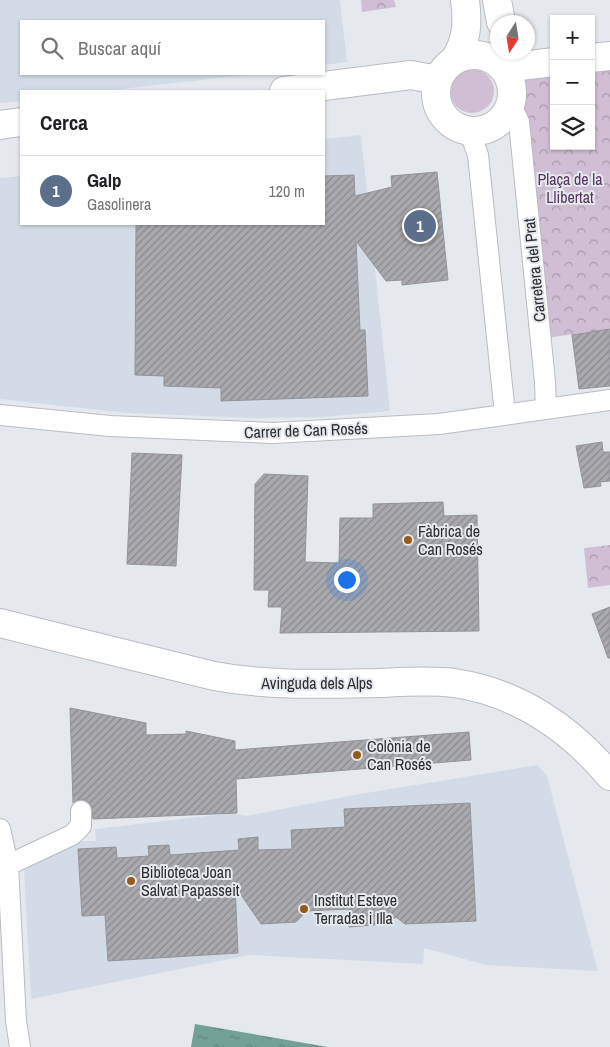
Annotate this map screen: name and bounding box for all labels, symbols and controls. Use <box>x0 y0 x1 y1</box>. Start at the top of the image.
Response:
north arrow <box>490 15 535 60</box>
map controls <box>550 15 595 150</box>
button: + <box>550 15 595 60</box>
search box <box>20 20 325 75</box>
icon: search <box>38 34 66 62</box>
text: Buscar aquí <box>78 35 161 61</box>
button: − <box>550 60 595 105</box>
button: layers <box>550 105 595 150</box>
text: Cerca <box>40 108 88 137</box>
text: Galp <box>87 167 122 193</box>
park label: Plaça de la Llibertat <box>538 168 603 208</box>
text: 1 <box>52 180 60 202</box>
text: 120 m <box>269 180 305 202</box>
text: Gasolinera <box>87 193 151 215</box>
pin: 1 <box>404 207 436 245</box>
street label: Carretera del Prat <box>518 217 550 323</box>
street label: Carrer de Can Rosés <box>244 417 368 443</box>
place label: Fàbrica de Can Rosés <box>418 520 483 560</box>
marker: Fàbrica de Can Rosés <box>402 534 414 546</box>
your location <box>334 567 360 593</box>
street label: Avinguda dels Alps <box>260 672 373 694</box>
place label: Colònia de Can Rosés <box>367 735 432 775</box>
marker: Colònia de Can Rosés <box>351 749 363 761</box>
place label: Biblioteca Joan Salvat Papasseit <box>141 861 240 901</box>
marker: Biblioteca Joan Salvat Papasseit <box>125 875 137 887</box>
place label: Institut Esteve Terradas i Illa <box>314 889 397 929</box>
marker: Institut Esteve Terradas i Illa <box>298 903 310 915</box>

